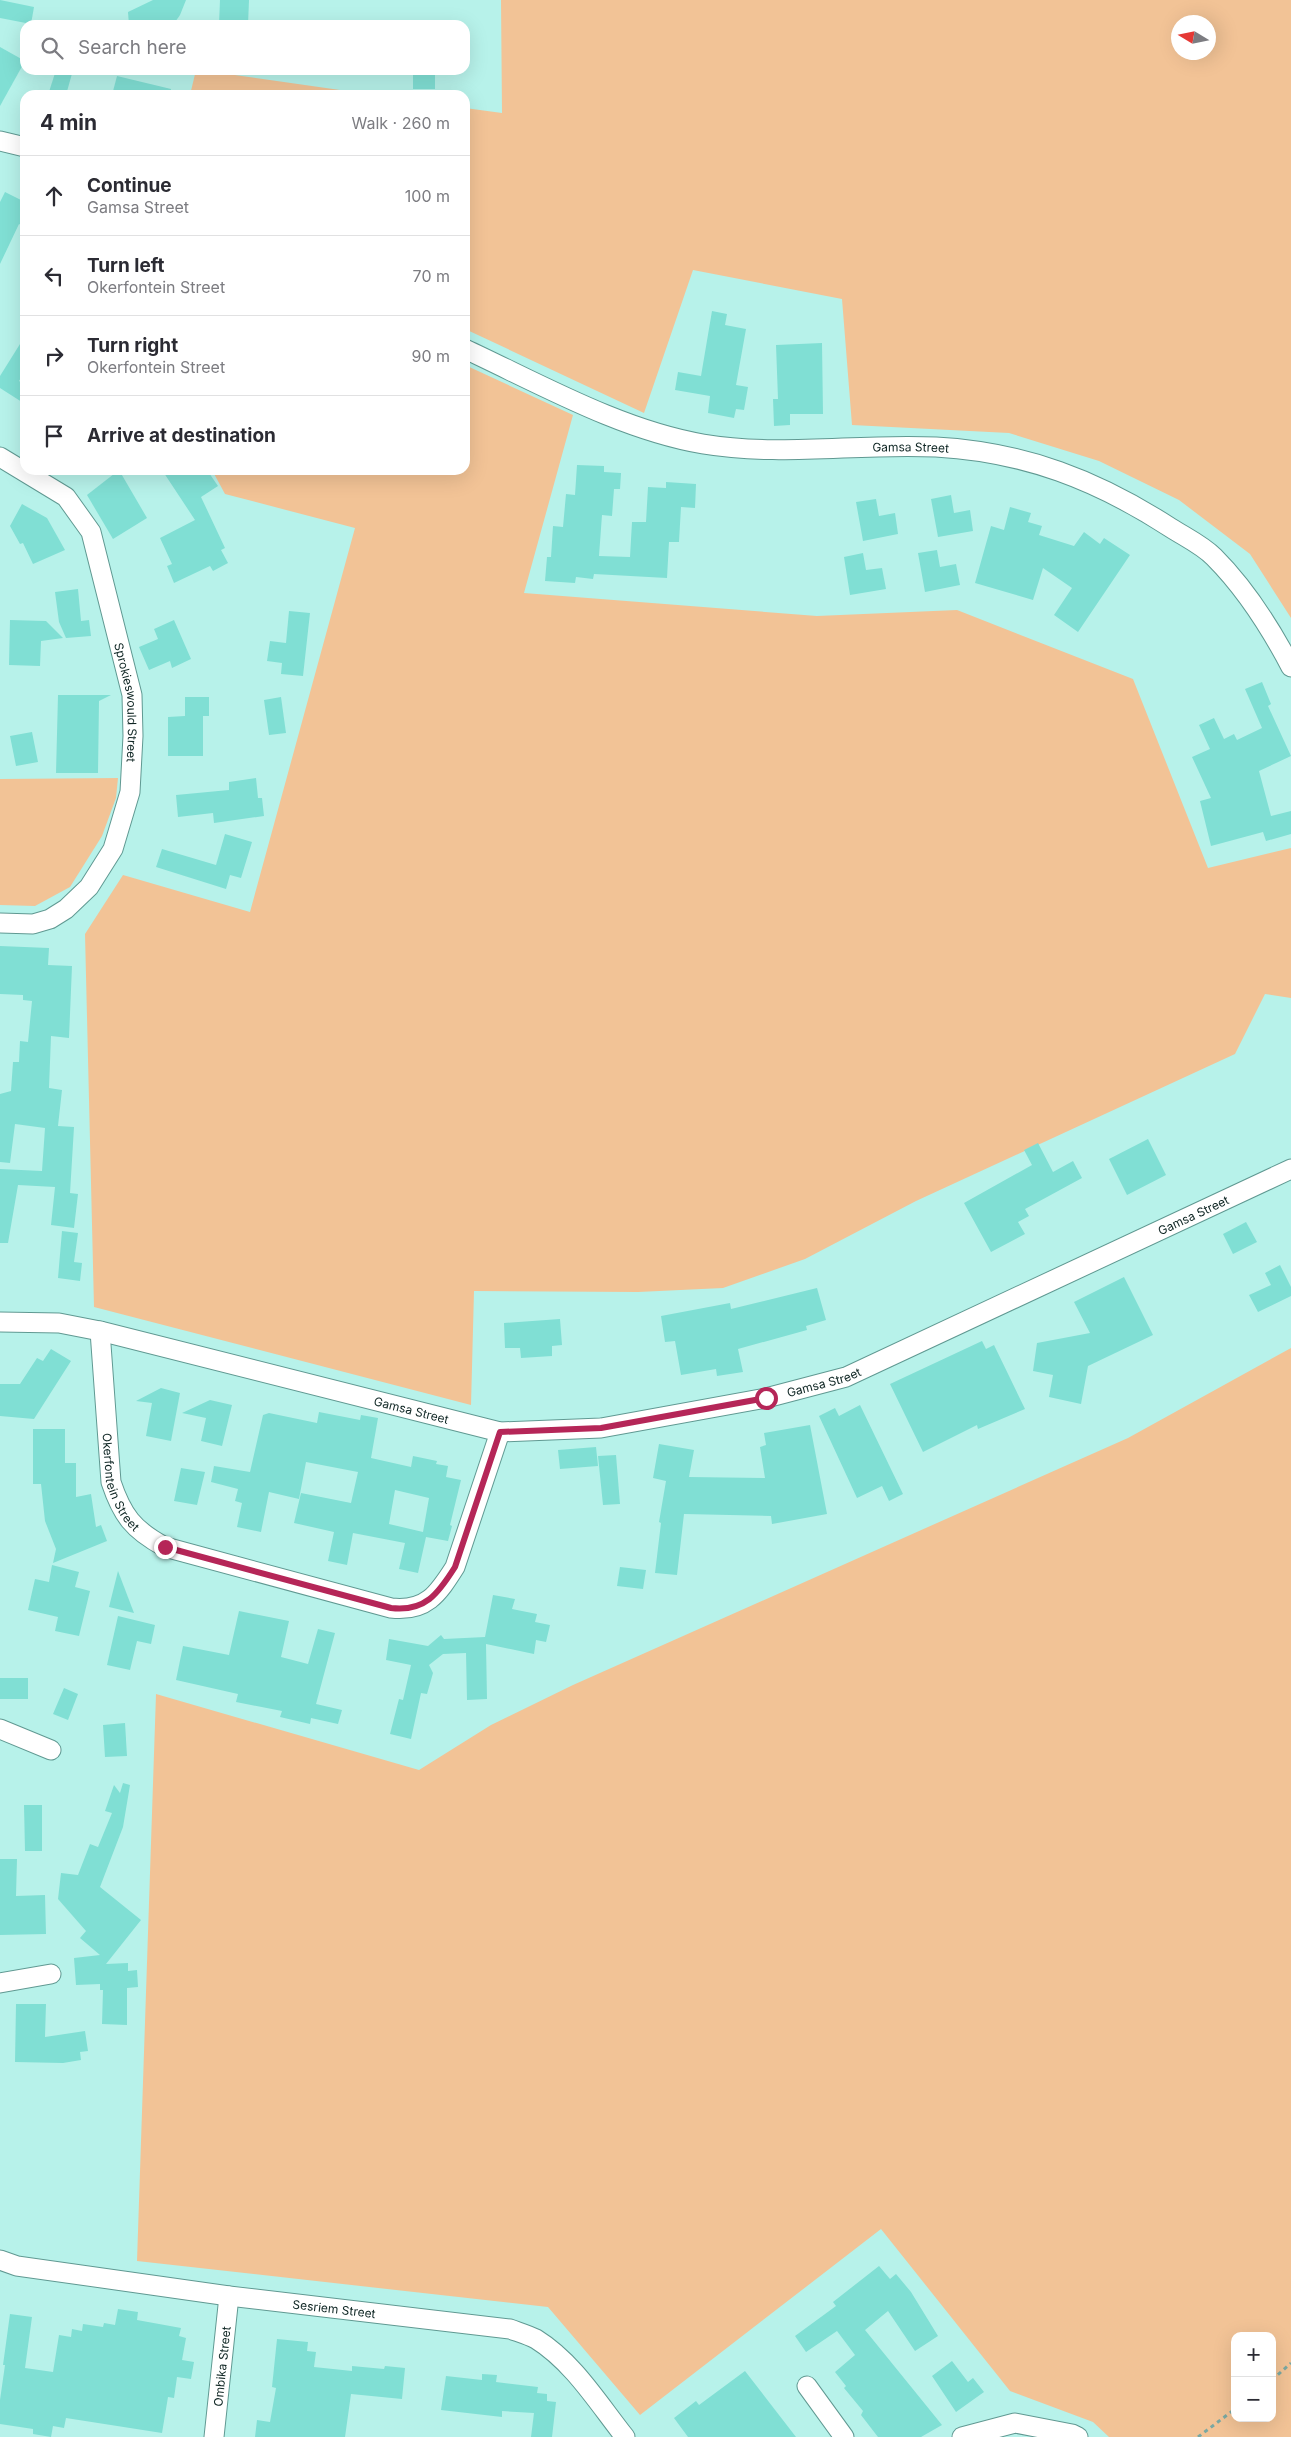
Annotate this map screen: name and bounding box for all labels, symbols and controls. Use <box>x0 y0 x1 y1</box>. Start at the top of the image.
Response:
north arrow <box>1171 15 1216 60</box>
search box <box>20 20 470 75</box>
icon: search <box>38 34 66 62</box>
text: Search here <box>78 36 187 59</box>
text: 4 min <box>40 110 97 135</box>
text: Walk · 260 m <box>352 113 450 133</box>
text: Continue <box>87 174 172 197</box>
icon: ahead <box>40 182 68 210</box>
text: 100 m <box>405 186 450 206</box>
text: Gamsa Street <box>87 197 189 217</box>
text: Turn left <box>87 254 165 277</box>
icon: left <box>40 262 68 290</box>
text: 70 m <box>413 266 450 286</box>
text: Okerfontein Street <box>87 277 225 297</box>
text: Turn right <box>87 334 178 357</box>
icon: right <box>40 342 68 370</box>
text: 90 m <box>411 346 450 366</box>
text: Okerfontein Street <box>87 357 225 377</box>
icon: arrive <box>40 422 68 450</box>
text: Arrive at destination <box>87 424 276 447</box>
street label: Gamsa Street <box>872 439 950 455</box>
street label: Sprokieswould Street <box>112 641 141 763</box>
street label: Gamsa Street <box>1155 1192 1231 1238</box>
street label: Gamsa Street <box>785 1364 863 1400</box>
route start <box>755 1387 778 1410</box>
street label: Gamsa Street <box>372 1393 450 1426</box>
street label: Okerfontein Street <box>100 1432 143 1534</box>
route end <box>154 1536 177 1559</box>
street label: Sesriem Street <box>292 2296 377 2321</box>
street label: Ombika Street <box>210 2325 233 2407</box>
map controls <box>1231 2332 1276 2422</box>
button: + <box>1231 2332 1276 2377</box>
button: − <box>1231 2377 1276 2422</box>

